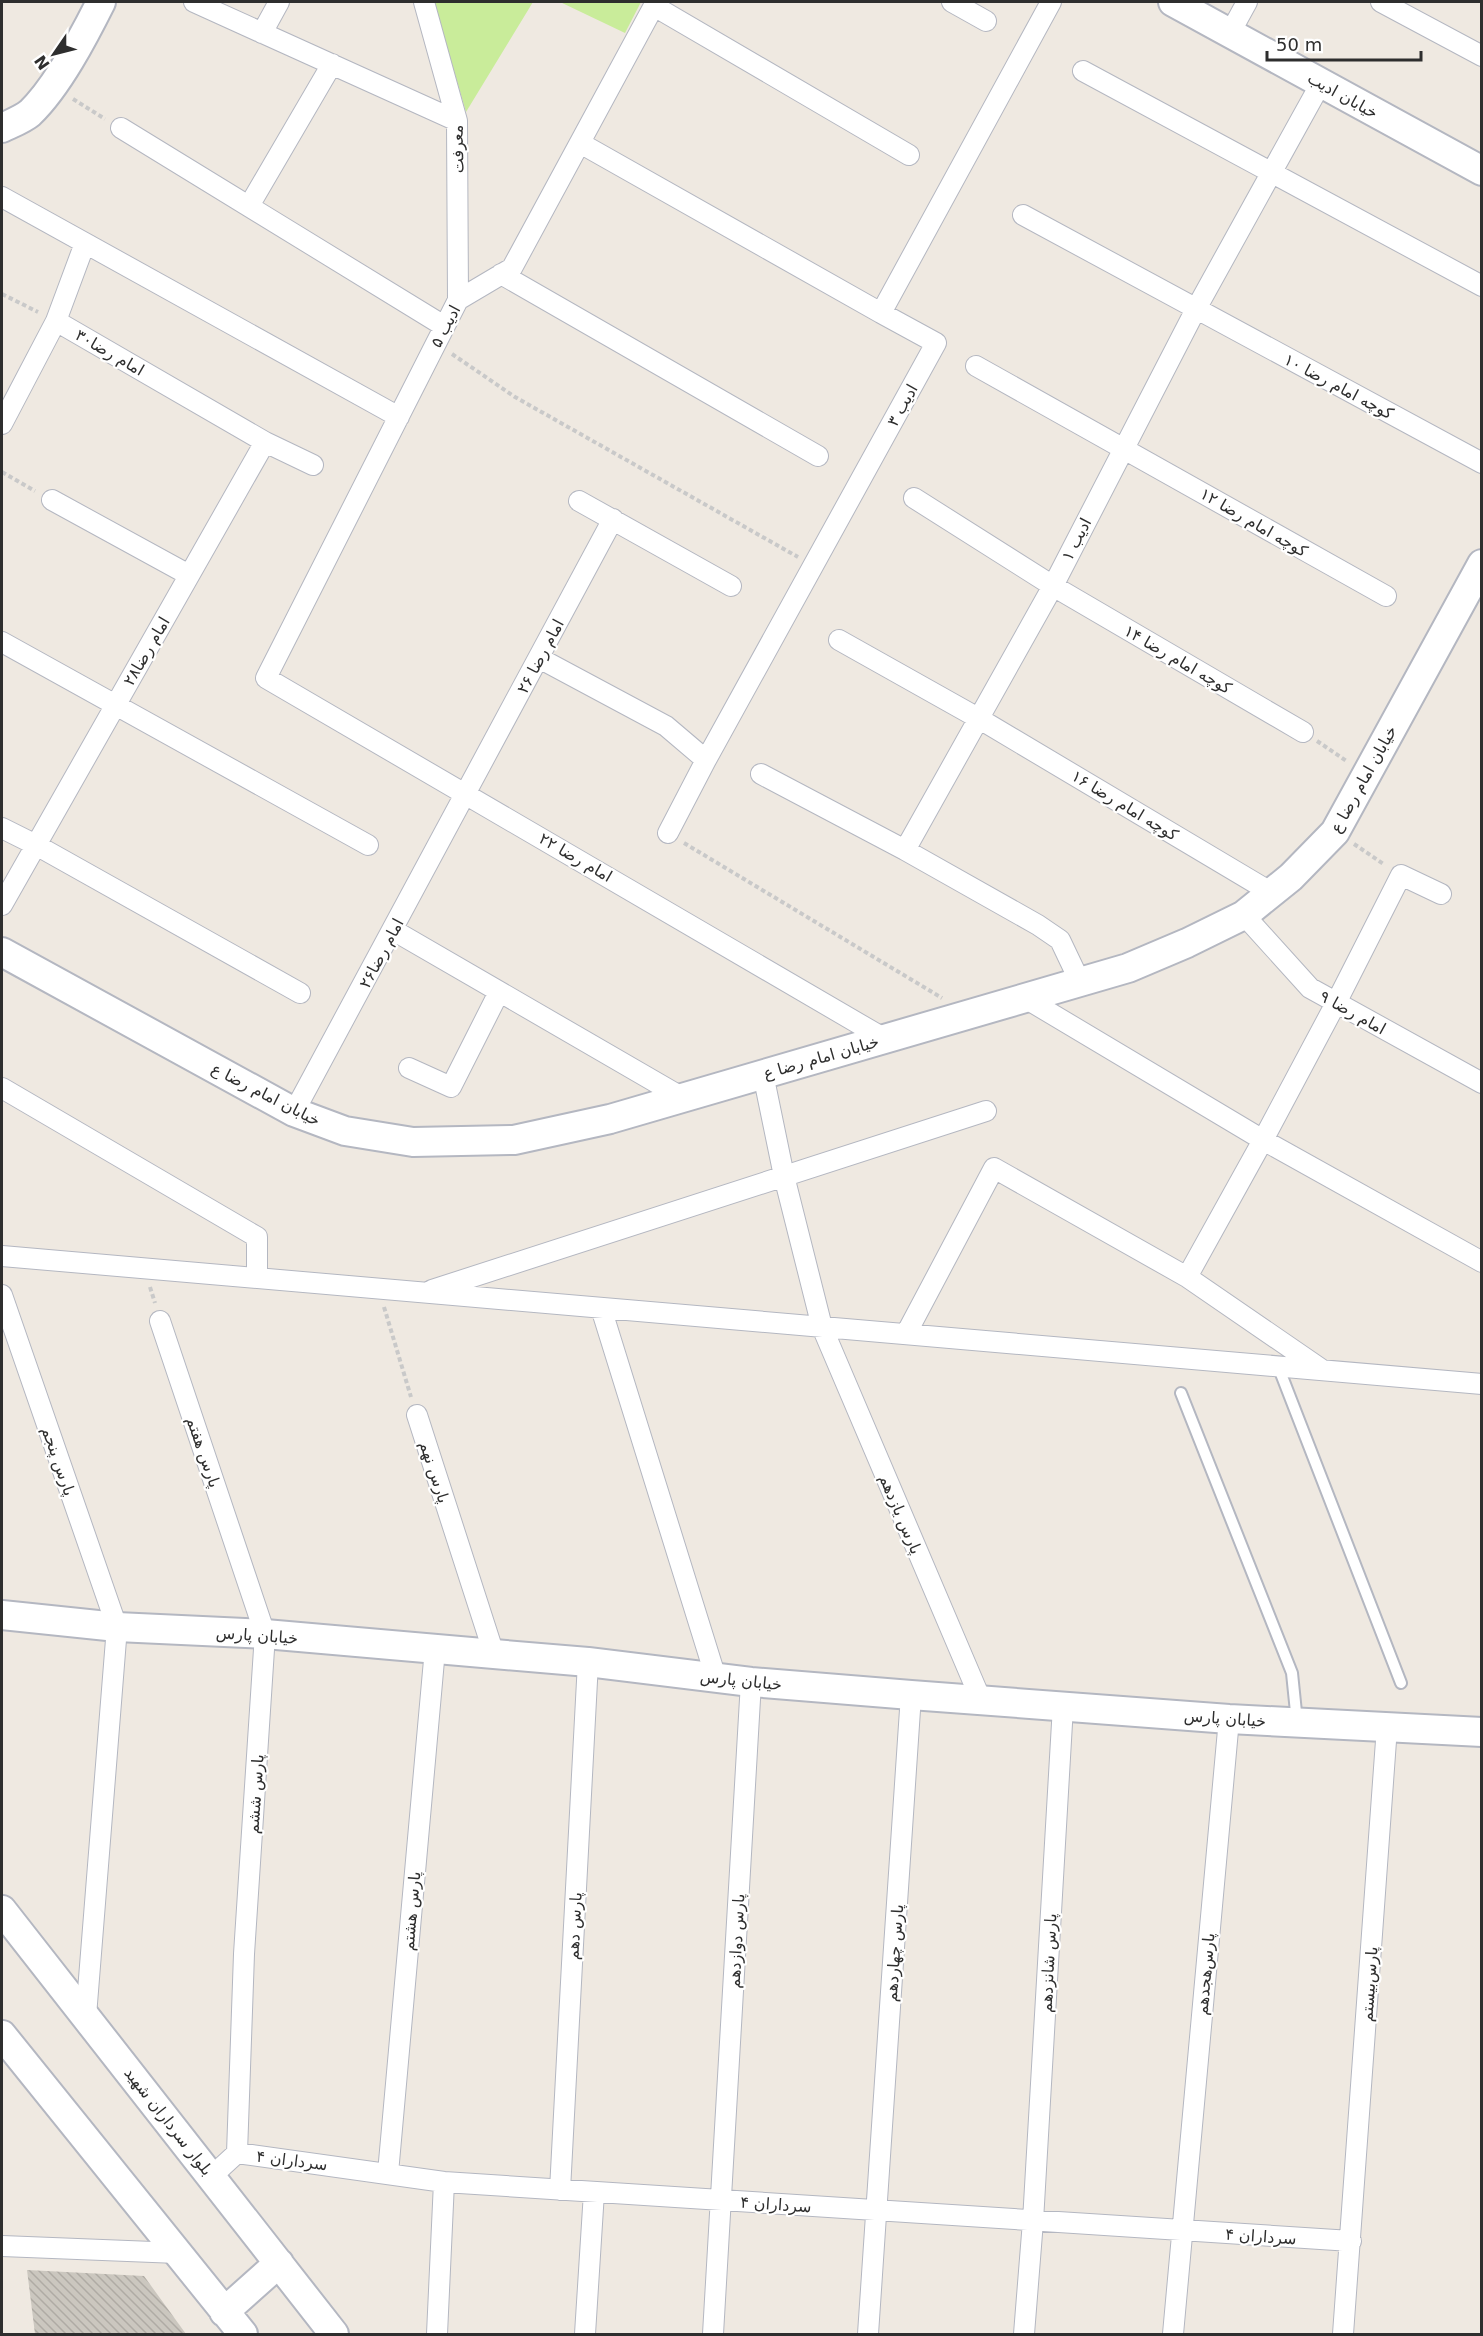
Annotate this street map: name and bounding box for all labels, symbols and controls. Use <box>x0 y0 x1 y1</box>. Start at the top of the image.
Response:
north arrow <box>24 24 84 84</box>
scale bar <box>1267 24 1422 62</box>
text: 50 m <box>1276 34 1322 55</box>
text: N <box>31 51 54 73</box>
street label: خیابان ادیب <box>1304 68 1381 123</box>
street label: معرفت <box>448 125 468 173</box>
street label: ادیب ۵ <box>426 302 464 351</box>
street label: امام رضا۳۰ <box>71 325 148 381</box>
street label: کوچه امام رضا ۱۰ <box>1281 350 1397 424</box>
street label: ادیب ۳ <box>883 381 922 430</box>
street label: کوچه امام رضا ۱۲ <box>1196 484 1311 562</box>
street label: ادیب ۱ <box>1058 515 1095 564</box>
street label: امام رضا۲۸ <box>119 613 175 690</box>
street label: امام رضا ۲۶ <box>513 616 569 697</box>
street label: کوچه امام رضا ۱۴ <box>1120 621 1235 699</box>
street label: خیابان امام رضا ع <box>1326 722 1402 837</box>
street label: کوچه امام رضا ۱۶ <box>1068 766 1182 846</box>
street label: امام رضا ۲۲ <box>535 829 616 887</box>
street label: امام رضا۲۶ <box>355 915 409 992</box>
street label: امام رضا ۹ <box>1316 986 1389 1039</box>
street label: خیابان امام رضا ع <box>761 1032 881 1084</box>
street label: خیابان امام رضا ع <box>208 1059 323 1131</box>
street label: پارس‌‌ هفتم <box>182 1414 225 1490</box>
street label: پارس‌‌ پنجم <box>37 1424 79 1499</box>
street label: پارس‌‌ نهم <box>415 1439 453 1506</box>
street label: پارس‌‌ یازدهم <box>874 1471 926 1557</box>
street label: خیابان پارس <box>215 1623 299 1649</box>
street label: خیابان پارس <box>699 1667 783 1695</box>
street label: خیابان پارس <box>1183 1706 1267 1732</box>
street label: پارس‌‌ ششم <box>243 1753 269 1835</box>
street label: پارس‌‌ هشتم <box>399 1870 425 1952</box>
street label: پارس‌‌ دهم <box>563 1892 587 1960</box>
street label: پارس‌‌ دوازدهم <box>725 1893 749 1989</box>
street label: پارس‌‌ چهاردهم <box>882 1904 908 2003</box>
street label: پارس‌‌ شانزدهم <box>1036 1913 1062 2013</box>
street label: پارس‌‌هجدهم <box>1192 1932 1220 2016</box>
street label: پارس‌بیستم <box>1357 1946 1383 2022</box>
street label: بلوار سرداران شهید <box>120 2063 217 2180</box>
street label: سرداران ۴ <box>255 2147 329 2175</box>
street label: سرداران ۴ <box>740 2193 812 2217</box>
street label: سرداران ۴ <box>1225 2225 1297 2249</box>

